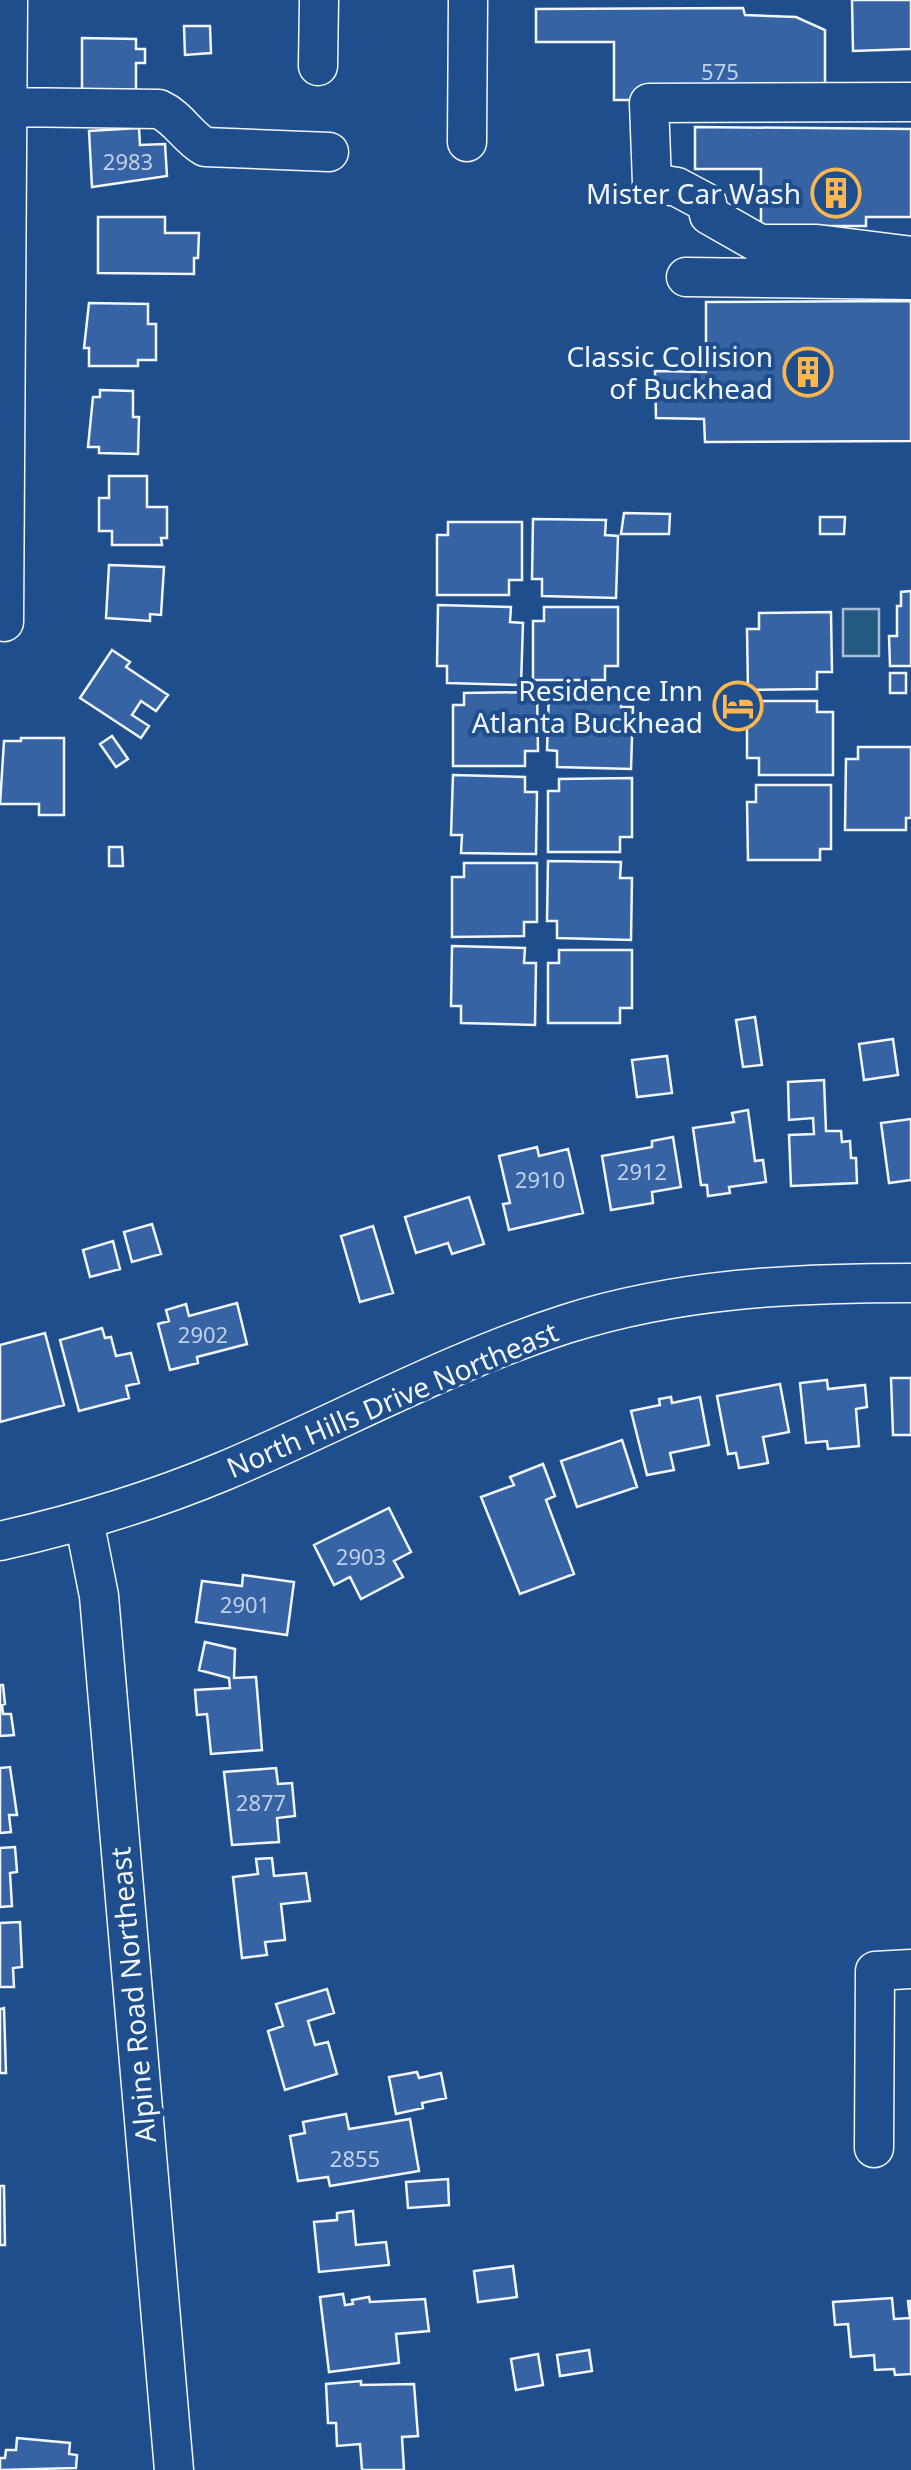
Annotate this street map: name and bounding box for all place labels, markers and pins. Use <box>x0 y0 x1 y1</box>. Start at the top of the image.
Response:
building icon: Mister Car Wash <box>810 167 862 219</box>
place label: Mister Car Wash <box>586 174 801 212</box>
place label: Classic Collision of Buckhead <box>566 337 773 407</box>
building icon: Classic Collision of Buckhead <box>782 346 834 398</box>
place label: Residence Inn Atlanta Buckhead <box>472 671 703 741</box>
hotel icon: Residence Inn Atlanta Buckhead <box>712 680 764 732</box>

